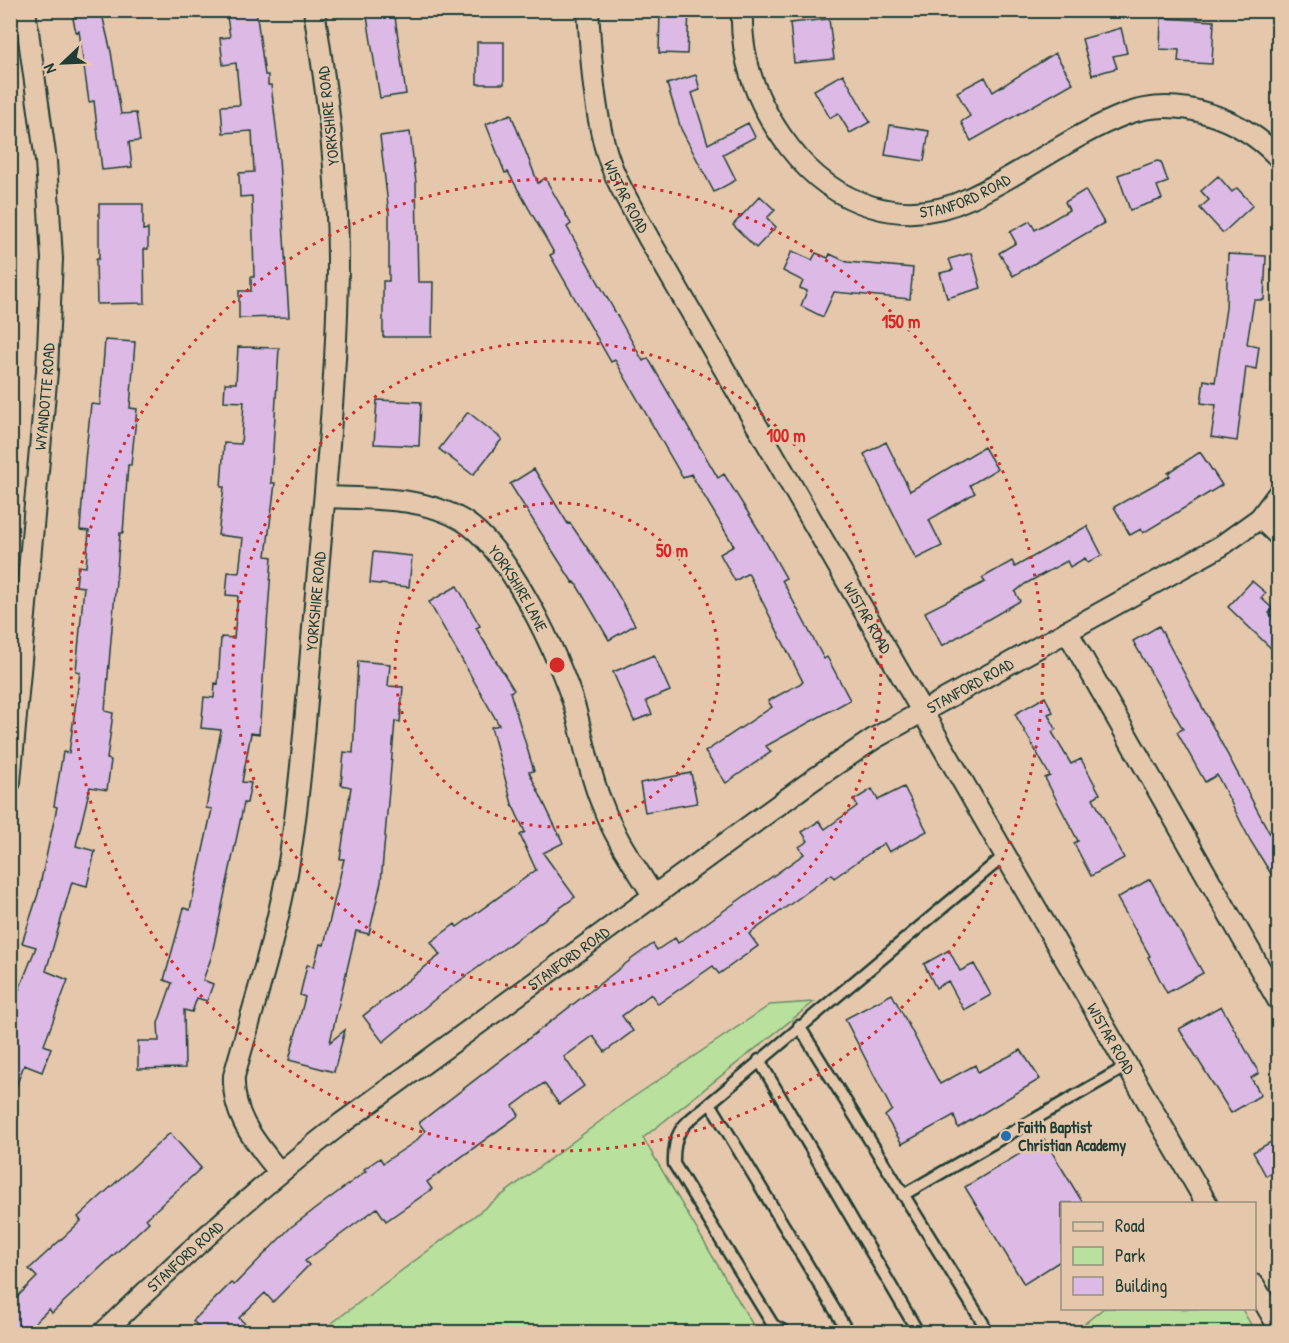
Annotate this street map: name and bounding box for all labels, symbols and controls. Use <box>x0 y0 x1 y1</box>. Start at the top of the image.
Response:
north arrow <box>33 33 93 93</box>
text: N <box>37 60 61 77</box>
street label: YORKSHIRE ROAD <box>312 65 344 167</box>
street label: WISTAR ROAD <box>599 157 655 237</box>
street label: STANFORD ROAD <box>919 168 1015 223</box>
text: 150 m <box>882 309 920 334</box>
street label: WYANDOTTE ROAD <box>29 342 59 451</box>
text: 100 m <box>766 423 806 448</box>
text: 50 m <box>656 538 688 563</box>
street label: YORKSHIRE LANE <box>483 540 553 635</box>
street label: YORKSHIRE ROAD <box>300 550 331 652</box>
street label: WISTAR ROAD <box>839 578 897 658</box>
street label: STANFORD ROAD <box>922 652 1018 718</box>
centre of rings <box>547 655 567 675</box>
street label: STANFORD ROAD <box>523 921 614 995</box>
street label: WISTAR ROAD <box>1082 999 1141 1078</box>
place label: Faith Baptist Christian Academy <box>1017 1116 1126 1157</box>
marker: Faith Baptist Christian Academy <box>999 1129 1013 1143</box>
legend <box>1061 1202 1256 1310</box>
text: Road <box>1115 1213 1145 1238</box>
street label: STANFORD ROAD <box>142 1215 228 1297</box>
text: Park <box>1115 1243 1146 1268</box>
text: Building <box>1115 1273 1167 1298</box>

